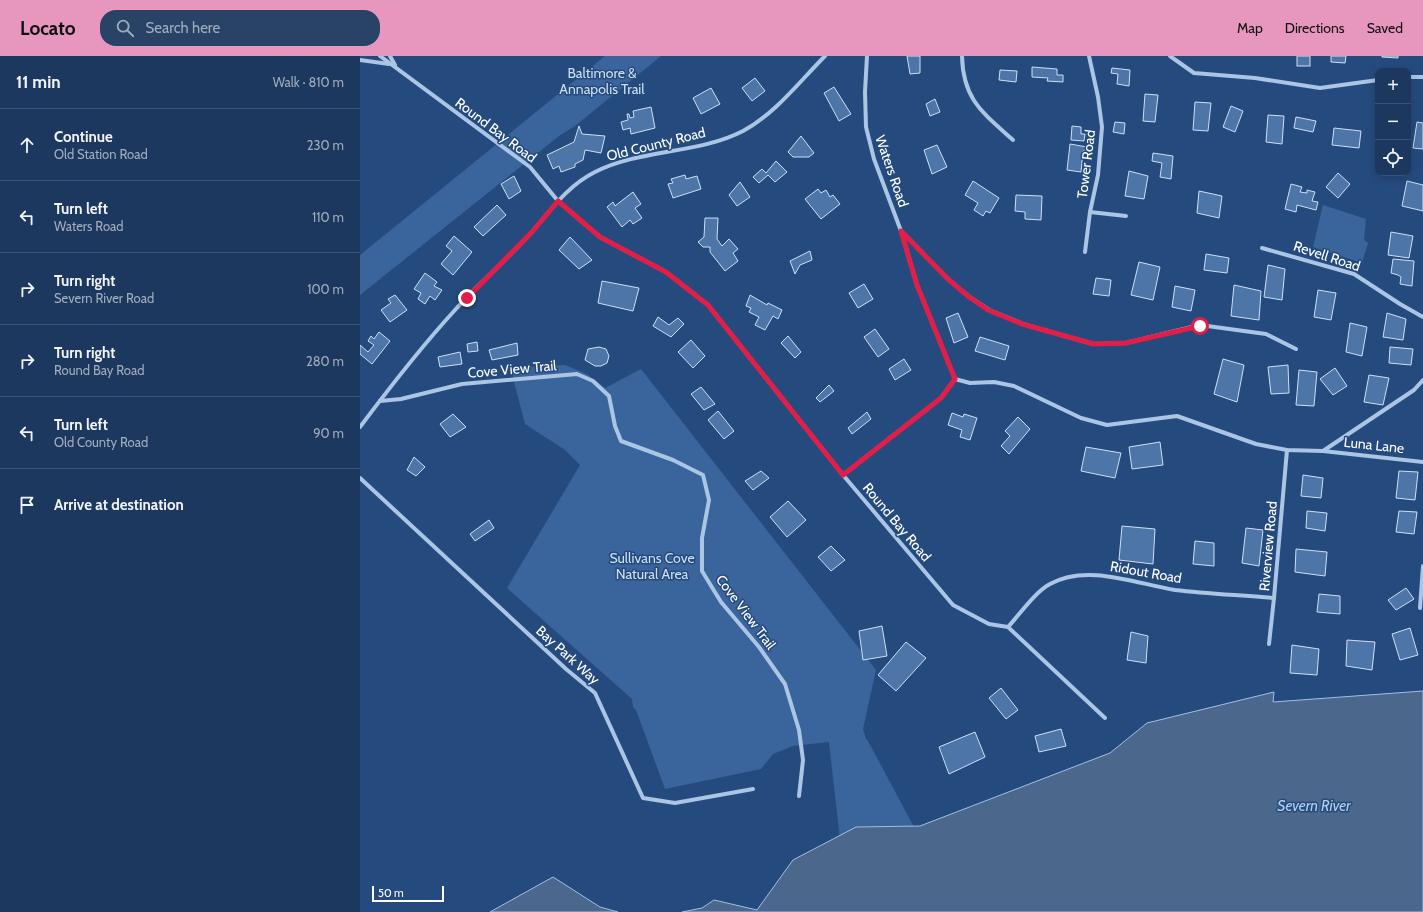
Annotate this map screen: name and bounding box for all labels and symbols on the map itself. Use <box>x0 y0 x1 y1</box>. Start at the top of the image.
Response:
park label: Baltimore & Annapolis Trail <box>559 64 645 98</box>
street label: Round Bay Road <box>452 94 540 166</box>
street label: Old County Road <box>605 123 707 165</box>
street label: Tower Road <box>1073 129 1099 199</box>
street label: Waters Road <box>871 133 913 209</box>
street label: Revell Road <box>1291 237 1363 275</box>
route end <box>458 289 476 307</box>
route start <box>1191 317 1209 335</box>
street label: Cove View Trail <box>467 356 558 382</box>
street label: Luna Lane <box>1343 433 1405 457</box>
street label: Round Bay Road <box>859 479 935 565</box>
street label: Riverview Road <box>1255 500 1281 592</box>
park label: Sullivans Cove Natural Area <box>609 549 695 583</box>
street label: Ridout Road <box>1109 557 1183 587</box>
street label: Cove View Trail <box>712 571 780 654</box>
street label: Bay Park Way <box>532 622 604 688</box>
water label: Severn River <box>1277 797 1352 815</box>
scale bar <box>372 884 444 903</box>

